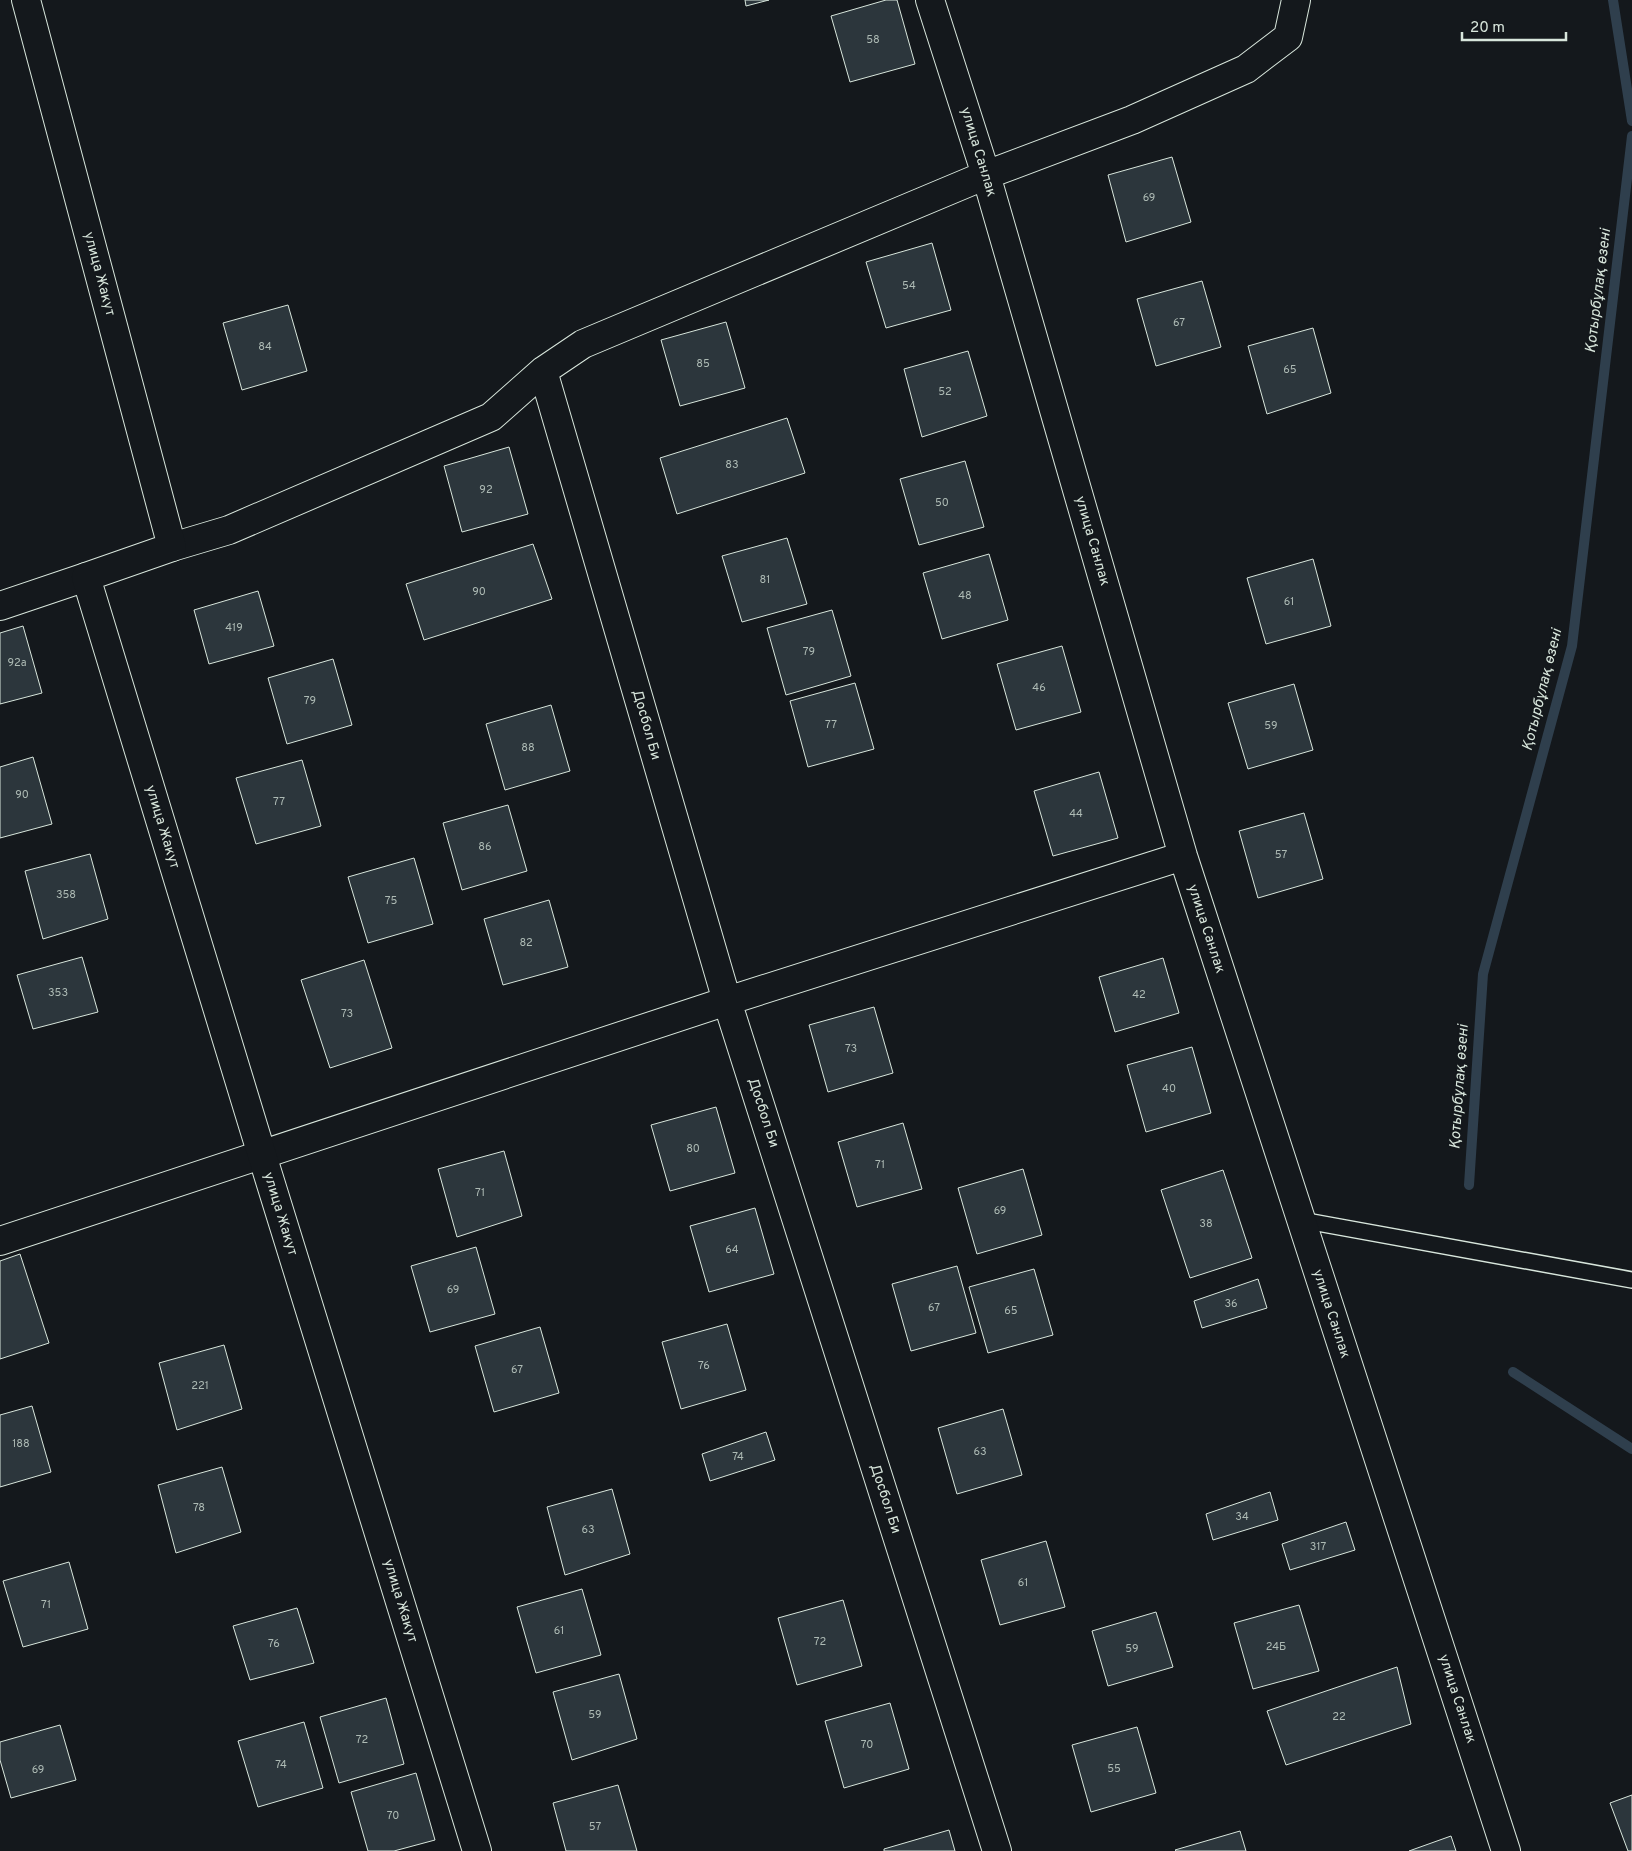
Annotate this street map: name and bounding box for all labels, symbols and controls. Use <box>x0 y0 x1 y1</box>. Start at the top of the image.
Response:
scale bar <box>1462 10 1566 42</box>
text: 20 m <box>1470 19 1505 38</box>
house number: 58 <box>866 33 880 47</box>
street label: улица Санлак <box>956 105 1000 199</box>
house number: 69 <box>1143 191 1155 205</box>
water label: Қотырбұлақ өзені <box>1582 227 1616 354</box>
street label: улица Жакут <box>80 230 118 318</box>
house number: 54 <box>902 279 916 293</box>
house number: 67 <box>1173 316 1185 330</box>
house number: 84 <box>258 340 272 354</box>
house number: 85 <box>696 357 710 371</box>
house number: 65 <box>1283 363 1297 377</box>
house number: 52 <box>938 385 952 399</box>
house number: 83 <box>725 458 739 472</box>
house number: 92 <box>479 483 493 497</box>
street label: улица Санлак <box>1071 494 1113 588</box>
house number: 50 <box>935 496 949 510</box>
house number: 81 <box>760 573 770 587</box>
house number: 90 <box>472 585 486 599</box>
house number: 48 <box>958 589 972 603</box>
house number: 61 <box>1284 595 1294 609</box>
house number: 419 <box>225 621 243 635</box>
water label: Қотырбұлақ өзені <box>1519 626 1568 753</box>
house number: 79 <box>803 645 815 659</box>
house number: 92а <box>7 656 27 670</box>
house number: 46 <box>1032 681 1046 695</box>
street label: Досбол Би <box>628 688 664 762</box>
house number: 79 <box>304 694 316 708</box>
house number: 77 <box>825 718 837 732</box>
house number: 59 <box>1264 719 1278 733</box>
house number: 88 <box>521 741 535 755</box>
street label: улица Жакут <box>141 783 183 871</box>
house number: 90 <box>15 788 29 802</box>
house number: 77 <box>273 795 285 809</box>
house number: 44 <box>1069 807 1083 821</box>
house number: 86 <box>478 840 492 854</box>
house number: 57 <box>1275 848 1287 862</box>
street label: улица Санлак <box>1184 882 1228 976</box>
house number: 358 <box>56 888 76 902</box>
house number: 75 <box>385 894 397 908</box>
house number: 82 <box>519 936 533 950</box>
house number: 353 <box>48 986 68 1000</box>
house number: 42 <box>1132 988 1146 1002</box>
house number: 73 <box>341 1007 353 1021</box>
water label: Қотырбұлақ өзені <box>1446 1023 1474 1150</box>
house number: 73 <box>845 1042 857 1056</box>
street label: Досбол Би <box>744 1076 782 1150</box>
house number: 40 <box>1162 1082 1176 1096</box>
house number: 80 <box>686 1142 700 1156</box>
house number: 71 <box>875 1158 885 1172</box>
street label: улица Жакут <box>259 1170 301 1258</box>
house number: 71 <box>475 1186 485 1200</box>
house number: 69 <box>994 1204 1006 1218</box>
house number: 38 <box>1199 1217 1213 1231</box>
house number: 64 <box>725 1243 739 1257</box>
street label: улица Санлак <box>1309 1267 1353 1361</box>
house number: 69 <box>447 1283 459 1297</box>
house number: 36 <box>1224 1297 1238 1311</box>
house number: 67 <box>928 1301 940 1315</box>
house number: 65 <box>1004 1304 1018 1318</box>
house number: 76 <box>698 1359 710 1373</box>
house number: 67 <box>511 1363 523 1377</box>
house number: 221 <box>191 1379 209 1393</box>
house number: 188 <box>12 1437 30 1451</box>
house number: 63 <box>973 1445 987 1459</box>
house number: 74 <box>732 1450 744 1464</box>
street label: Досбол Би <box>866 1462 904 1536</box>
house number: 78 <box>193 1501 205 1515</box>
house number: 34 <box>1235 1510 1249 1524</box>
house number: 63 <box>581 1523 595 1537</box>
house number: 317 <box>1310 1540 1326 1554</box>
street label: улица Жакут <box>379 1557 421 1645</box>
house number: 61 <box>1018 1576 1028 1590</box>
house number: 71 <box>41 1598 51 1612</box>
house number: 61 <box>554 1624 564 1638</box>
house number: 72 <box>814 1635 826 1649</box>
house number: 76 <box>268 1637 280 1651</box>
house number: 24Б <box>1266 1640 1286 1654</box>
house number: 59 <box>1125 1642 1139 1656</box>
street label: улица Санлак <box>1435 1652 1479 1746</box>
house number: 59 <box>588 1708 602 1722</box>
house number: 22 <box>1332 1710 1346 1724</box>
house number: 72 <box>356 1733 368 1747</box>
house number: 70 <box>861 1738 873 1752</box>
house number: 74 <box>275 1758 287 1772</box>
house number: 55 <box>1107 1762 1121 1776</box>
house number: 69 <box>32 1763 44 1777</box>
house number: 70 <box>387 1809 399 1823</box>
house number: 57 <box>589 1820 601 1834</box>

